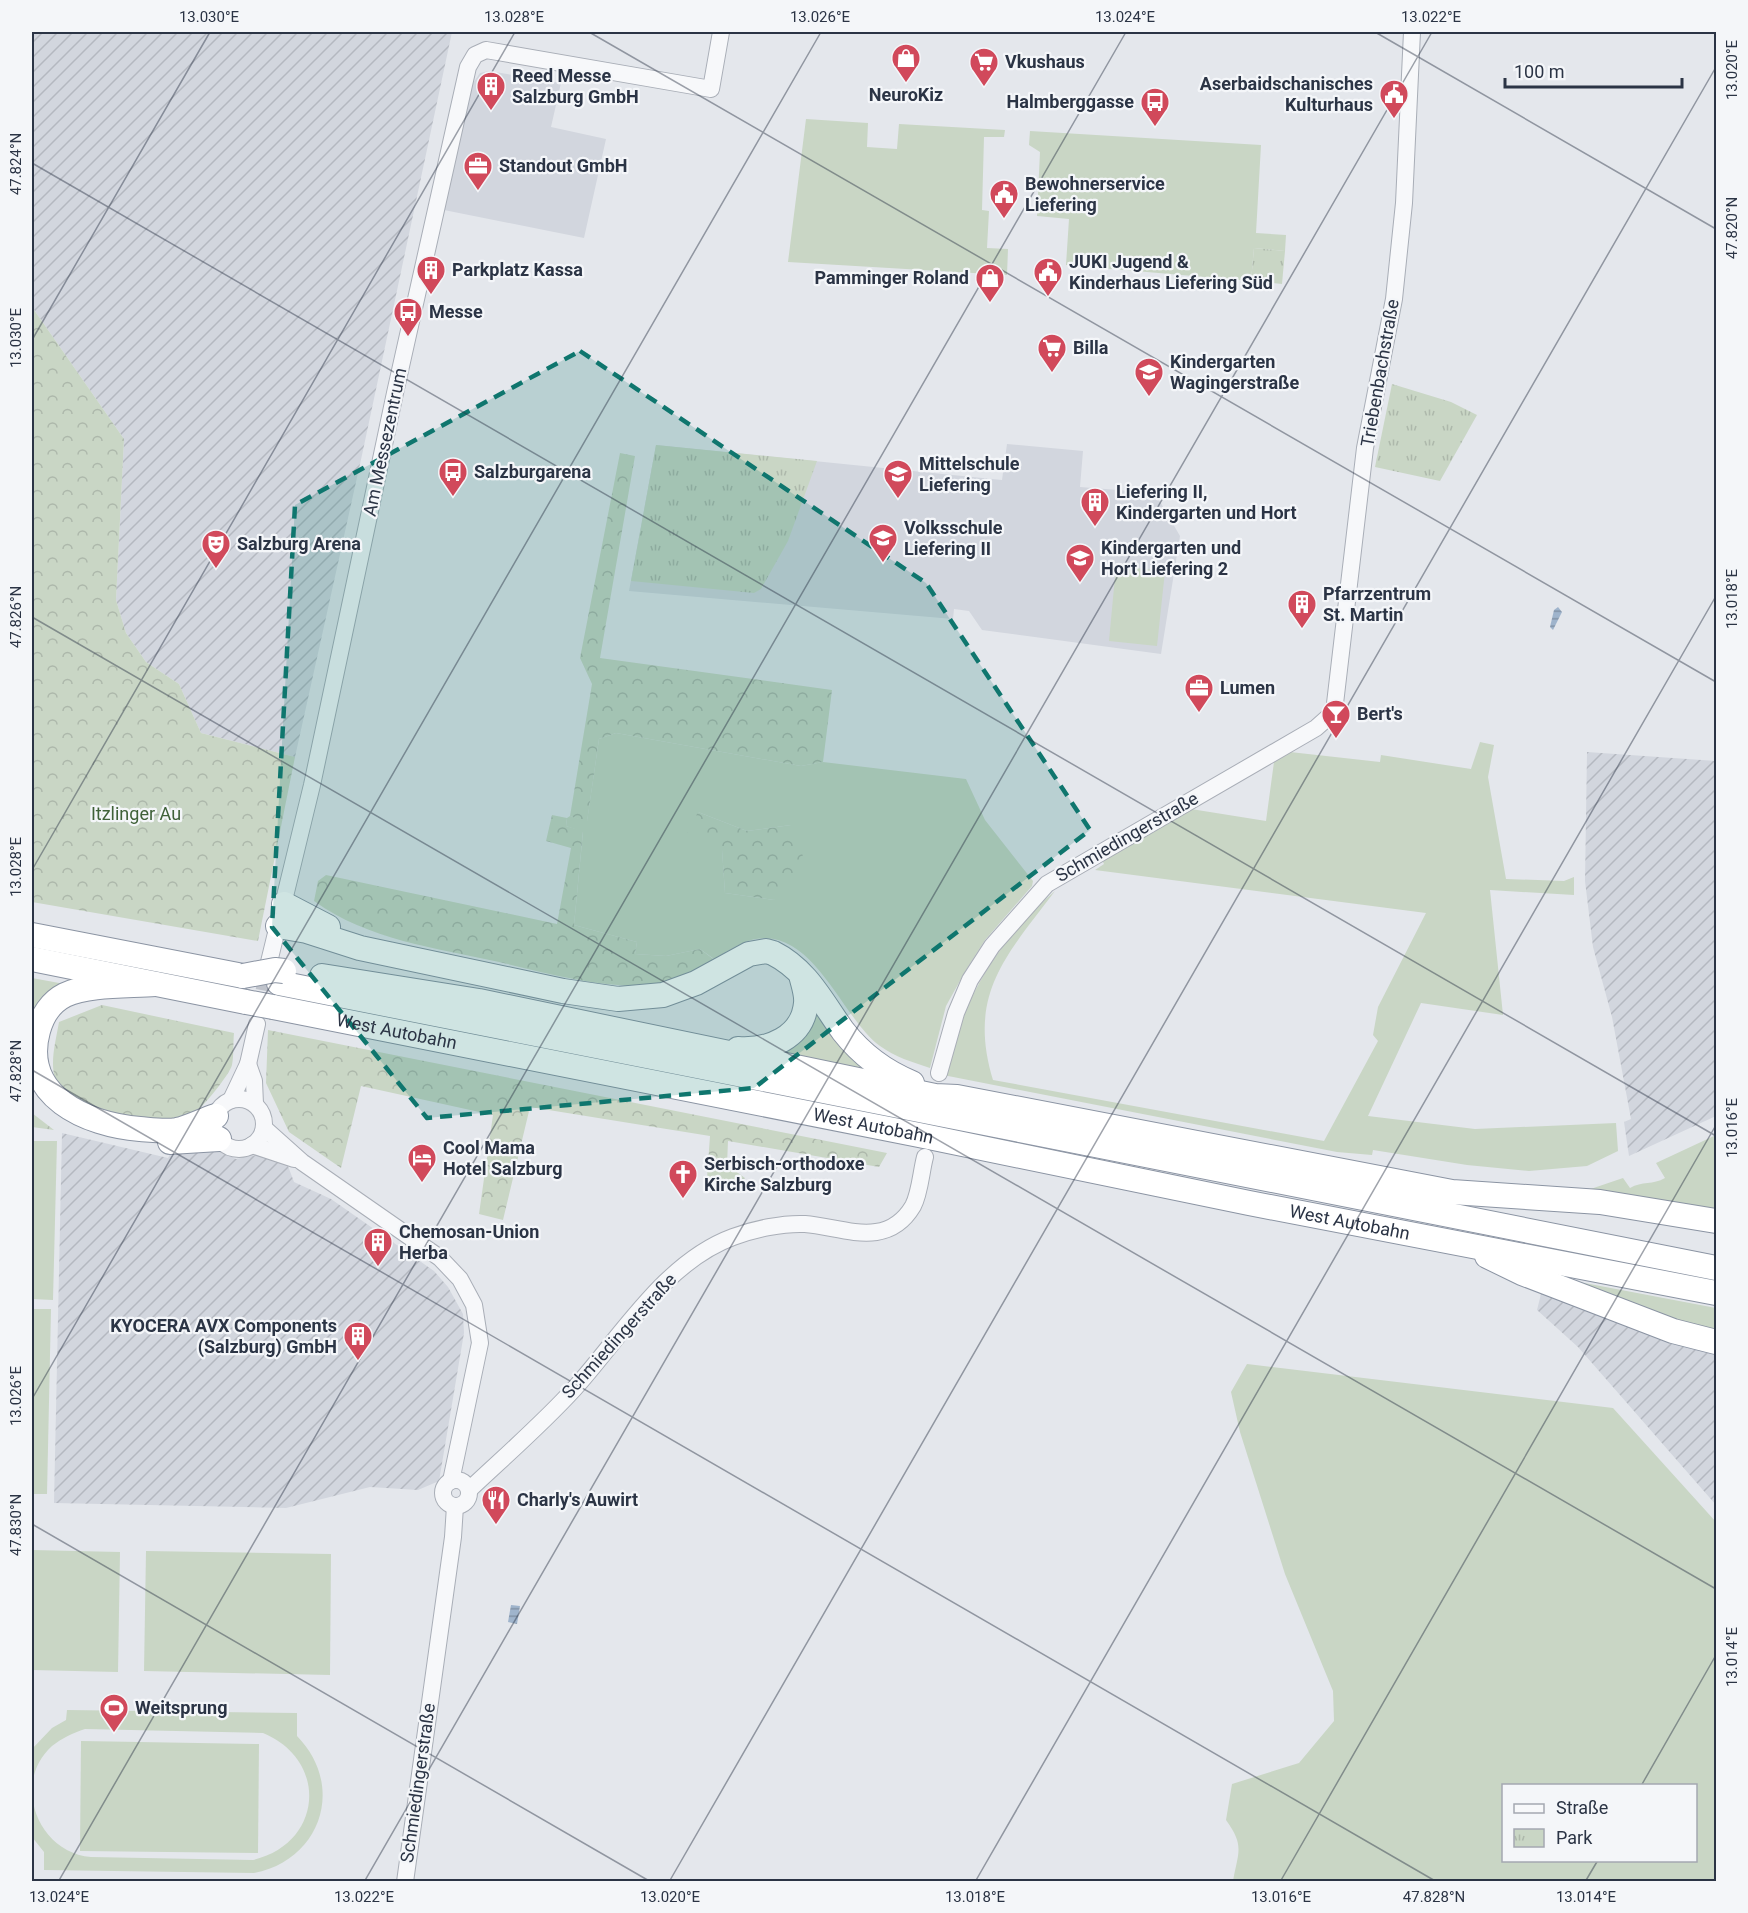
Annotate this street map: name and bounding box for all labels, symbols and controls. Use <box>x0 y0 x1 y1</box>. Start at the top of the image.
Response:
text: 13.030°E <box>179 8 240 26</box>
text: 13.028°E <box>484 8 545 26</box>
text: 13.026°E <box>790 8 851 26</box>
text: 13.024°E <box>1095 8 1156 26</box>
text: 13.022°E <box>1401 8 1462 26</box>
text: 13.020°E <box>1723 39 1741 100</box>
shop icon: NeuroKiz <box>890 42 922 84</box>
supermarket icon: Vkushaus <box>968 46 1000 88</box>
place label: Vkushaus <box>1005 51 1085 72</box>
scale bar <box>1505 51 1682 89</box>
text: 100 m <box>1514 61 1565 82</box>
place label: Reed Messe Salzburg GmbH <box>512 65 639 107</box>
building icon: Reed Messe Salzburg GmbH <box>475 70 507 112</box>
place label: Aserbaidschanisches Kulturhaus <box>1200 73 1373 115</box>
public building icon: Aserbaidschanisches Kulturhaus <box>1378 78 1410 120</box>
place label: NeuroKiz <box>869 84 943 105</box>
bus stop icon: Halmberggasse <box>1139 86 1171 128</box>
place label: Halmberggasse <box>1007 91 1134 112</box>
text: 47.824°N <box>7 133 25 195</box>
office icon: Standout GmbH <box>462 150 494 192</box>
place label: Standout GmbH <box>499 155 628 176</box>
place label: Bewohnerservice Liefering <box>1025 173 1165 215</box>
public building icon: Bewohnerservice Liefering <box>988 178 1020 220</box>
text: 47.820°N <box>1723 197 1741 259</box>
place label: JUKI Jugend & Kinderhaus Liefering Süd <box>1069 251 1273 293</box>
building icon: Parkplatz Kassa <box>415 254 447 296</box>
public building icon: JUKI Jugend & Kinderhaus Liefering Süd <box>1032 256 1064 298</box>
place label: Parkplatz Kassa <box>452 259 583 280</box>
shop icon: Pamminger Roland <box>974 262 1006 304</box>
place label: Pamminger Roland <box>814 267 969 288</box>
bus stop icon: Messe <box>392 296 424 338</box>
street label: Triebenbachstraße <box>1356 297 1403 449</box>
place label: Messe <box>429 301 483 322</box>
text: 13.030°E <box>7 307 25 368</box>
supermarket icon: Billa <box>1036 332 1068 374</box>
place label: Billa <box>1073 337 1109 358</box>
place label: Kindergarten Wagingerstraße <box>1170 351 1299 393</box>
school or university icon: Kindergarten Wagingerstraße <box>1133 356 1165 398</box>
street label: Am Messezentrum <box>359 366 411 518</box>
place label: Mittelschule Liefering <box>919 453 1020 495</box>
bus stop icon: Salzburgarena <box>437 456 469 498</box>
school or university icon: Mittelschule Liefering <box>882 458 914 500</box>
place label: Salzburgarena <box>474 461 591 482</box>
place label: Liefering II, Kindergarten und Hort <box>1116 481 1297 523</box>
building icon: Liefering II, Kindergarten und Hort <box>1079 486 1111 528</box>
place label: Volksschule Liefering II <box>904 517 1003 559</box>
school or university icon: Volksschule Liefering II <box>867 522 899 564</box>
theatre icon: Salzburg Arena <box>200 528 232 570</box>
place label: Salzburg Arena <box>237 533 361 554</box>
place label: Kindergarten und Hort Liefering 2 <box>1101 537 1241 579</box>
school or university icon: Kindergarten und Hort Liefering 2 <box>1064 542 1096 584</box>
text: 13.018°E <box>1723 568 1741 629</box>
place label: Pfarrzentrum St. Martin <box>1323 583 1431 625</box>
text: 47.826°N <box>7 586 25 648</box>
building icon: Pfarrzentrum St. Martin <box>1286 588 1318 630</box>
office icon: Lumen <box>1183 672 1215 714</box>
place label: Lumen <box>1220 677 1275 698</box>
bar icon: Bert's <box>1320 698 1352 740</box>
place label: Bert's <box>1357 703 1403 724</box>
street label: Schmiedingerstraße <box>1052 787 1202 886</box>
park label: Itzlinger Au <box>91 803 181 824</box>
text: 13.028°E <box>7 836 25 897</box>
street label: West Autobahn <box>335 1009 459 1053</box>
text: 47.828°N <box>7 1040 25 1102</box>
text: 13.016°E <box>1723 1097 1741 1158</box>
street label: West Autobahn <box>811 1103 935 1148</box>
place label: Cool Mama Hotel Salzburg <box>443 1137 562 1179</box>
hotel icon: Cool Mama Hotel Salzburg <box>406 1142 438 1184</box>
place label: Serbisch-orthodoxe Kirche Salzburg <box>704 1153 865 1195</box>
church icon: Serbisch-orthodoxe Kirche Salzburg <box>667 1158 699 1200</box>
street label: West Autobahn <box>1288 1200 1412 1244</box>
place label: Chemosan-Union Herba <box>399 1221 539 1263</box>
building icon: Chemosan-Union Herba <box>362 1226 394 1268</box>
street label: Schmiedingerstraße <box>557 1269 680 1402</box>
place label: KYOCERA AVX Components (Salzburg) GmbH <box>110 1315 337 1358</box>
building icon: KYOCERA AVX Components (Salzburg) GmbH <box>342 1320 374 1362</box>
text: 13.026°E <box>7 1365 25 1426</box>
restaurant icon: Charly's Auwirt <box>480 1484 512 1526</box>
place label: Charly's Auwirt <box>517 1489 638 1510</box>
text: 47.830°N <box>7 1494 25 1556</box>
text: 13.014°E <box>1723 1626 1741 1687</box>
sports icon: Weitsprung <box>98 1692 130 1734</box>
place label: Weitsprung <box>135 1697 227 1718</box>
street label: Schmiedingerstraße <box>396 1702 439 1864</box>
legend <box>1502 1784 1697 1862</box>
text: Straße <box>1556 1797 1608 1818</box>
text: Park <box>1556 1827 1593 1848</box>
text: 13.024°E <box>29 1888 90 1906</box>
text: 13.022°E <box>334 1888 395 1906</box>
text: 13.020°E <box>640 1888 701 1906</box>
text: 13.018°E <box>945 1888 1006 1906</box>
text: 13.016°E <box>1251 1888 1312 1906</box>
text: 47.828°N <box>1403 1888 1465 1906</box>
text: 13.014°E <box>1556 1888 1617 1906</box>

